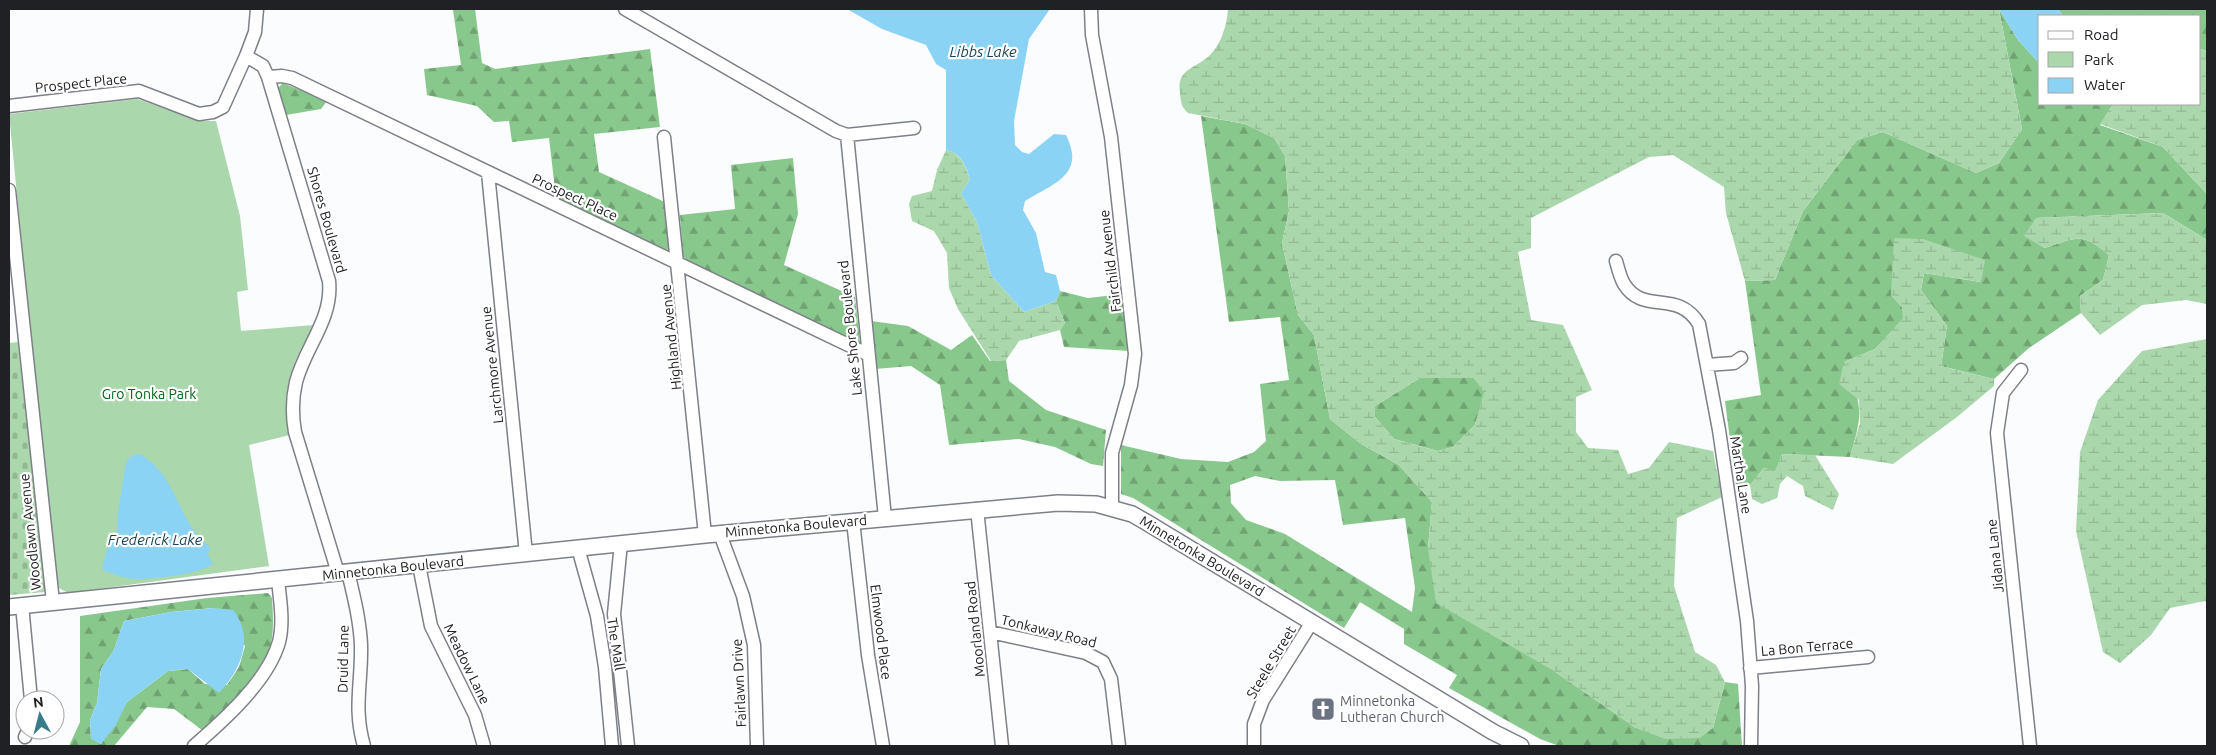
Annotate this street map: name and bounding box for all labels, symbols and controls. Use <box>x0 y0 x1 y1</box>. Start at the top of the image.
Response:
legend <box>2038 15 2201 105</box>
text: Road <box>2084 26 2119 43</box>
water label: Libbs Lake <box>949 43 1017 60</box>
text: Park <box>2084 51 2114 68</box>
street label: Prospect Place <box>34 70 128 96</box>
text: Water <box>2084 76 2125 93</box>
street label: Shores Boulevard <box>304 165 350 275</box>
street label: Prospect Place <box>530 170 620 224</box>
street label: Fairchild Avenue <box>1096 209 1124 313</box>
street label: Lake Shore Boulevard <box>835 260 865 396</box>
street label: Highland Avenue <box>657 283 685 391</box>
street label: Larchmore Avenue <box>478 306 506 424</box>
park label: Gro Tonka Park <box>102 386 196 402</box>
street label: Martha Lane <box>1727 435 1755 515</box>
street label: Woodlawn Avenue <box>16 473 44 591</box>
street label: Minnetonka Boulevard <box>724 512 868 540</box>
street label: Minnetonka Boulevard <box>1137 512 1267 600</box>
street label: Jidana Lane <box>1983 518 2007 594</box>
water label: Frederick Lake <box>108 531 203 548</box>
street label: Minnetonka Boulevard <box>321 553 465 583</box>
street label: Moorland Road <box>962 580 988 678</box>
street label: Elmwood Place <box>867 584 895 680</box>
street label: Tonkaway Road <box>1000 611 1098 651</box>
street label: The Mall <box>604 616 628 672</box>
street label: Meadow Lane <box>441 621 493 707</box>
street label: Steele Street <box>1243 622 1299 701</box>
street label: Druid Lane <box>334 625 352 693</box>
street label: La Bon Terrace <box>1760 635 1854 659</box>
street label: Fairlawn Drive <box>729 638 749 728</box>
north arrow <box>15 690 65 740</box>
place label: Minnetonka Lutheran Church <box>1340 693 1444 725</box>
text: N <box>32 694 45 711</box>
church icon: Minnetonka Lutheran Church <box>1310 696 1336 722</box>

